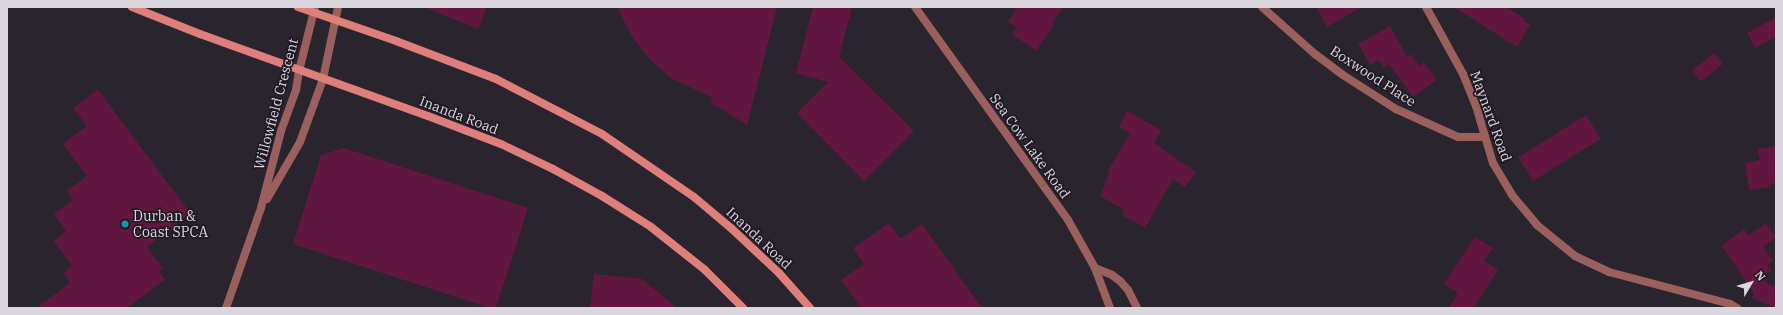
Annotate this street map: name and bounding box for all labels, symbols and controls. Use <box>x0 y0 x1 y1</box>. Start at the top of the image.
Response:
street label: Willowfield Crescent <box>250 37 302 171</box>
street label: Boxwood Place <box>1327 42 1419 110</box>
street label: Maynard Road <box>1467 68 1515 164</box>
street label: Sea Cow Lake Road <box>986 90 1074 202</box>
street label: Inanda Road <box>417 92 501 138</box>
street label: Inanda Road <box>723 203 795 273</box>
place label: Durban & Coast SPCA <box>133 208 208 240</box>
marker: Durban & Coast SPCA <box>120 219 130 229</box>
north arrow <box>1731 263 1771 303</box>
text: N <box>1752 268 1769 283</box>

